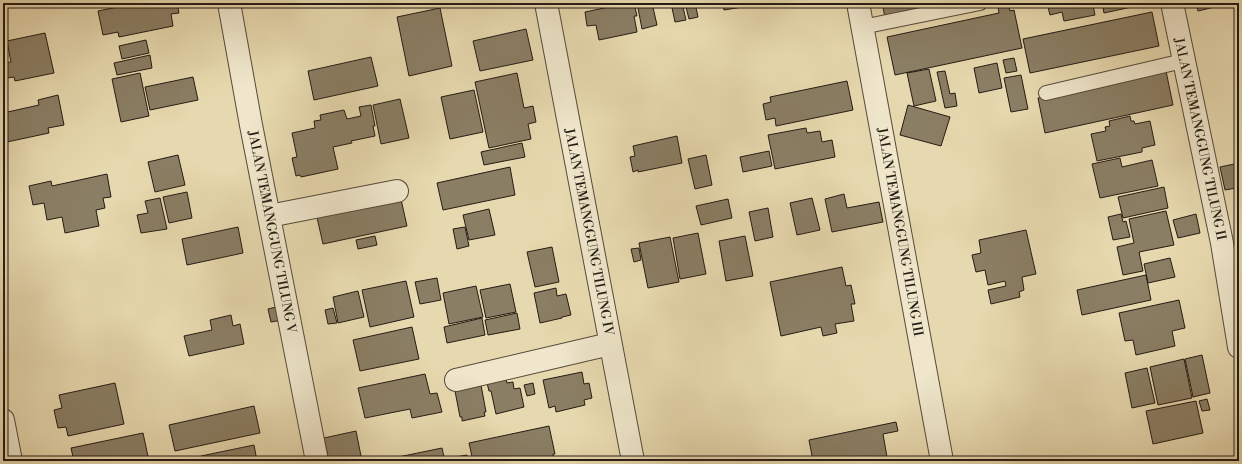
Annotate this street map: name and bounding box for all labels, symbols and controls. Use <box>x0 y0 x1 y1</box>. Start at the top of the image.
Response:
street label: JALAN TEMANGGUNG TILUNG II <box>1170 35 1229 242</box>
street label: JALAN TEMANGGUNG TILUNG III <box>874 125 926 338</box>
street label: JALAN TEMANGGUNG TILUNG IV <box>561 126 617 338</box>
street label: JALAN TEMANGGUNG TILUNG V <box>244 128 300 335</box>

